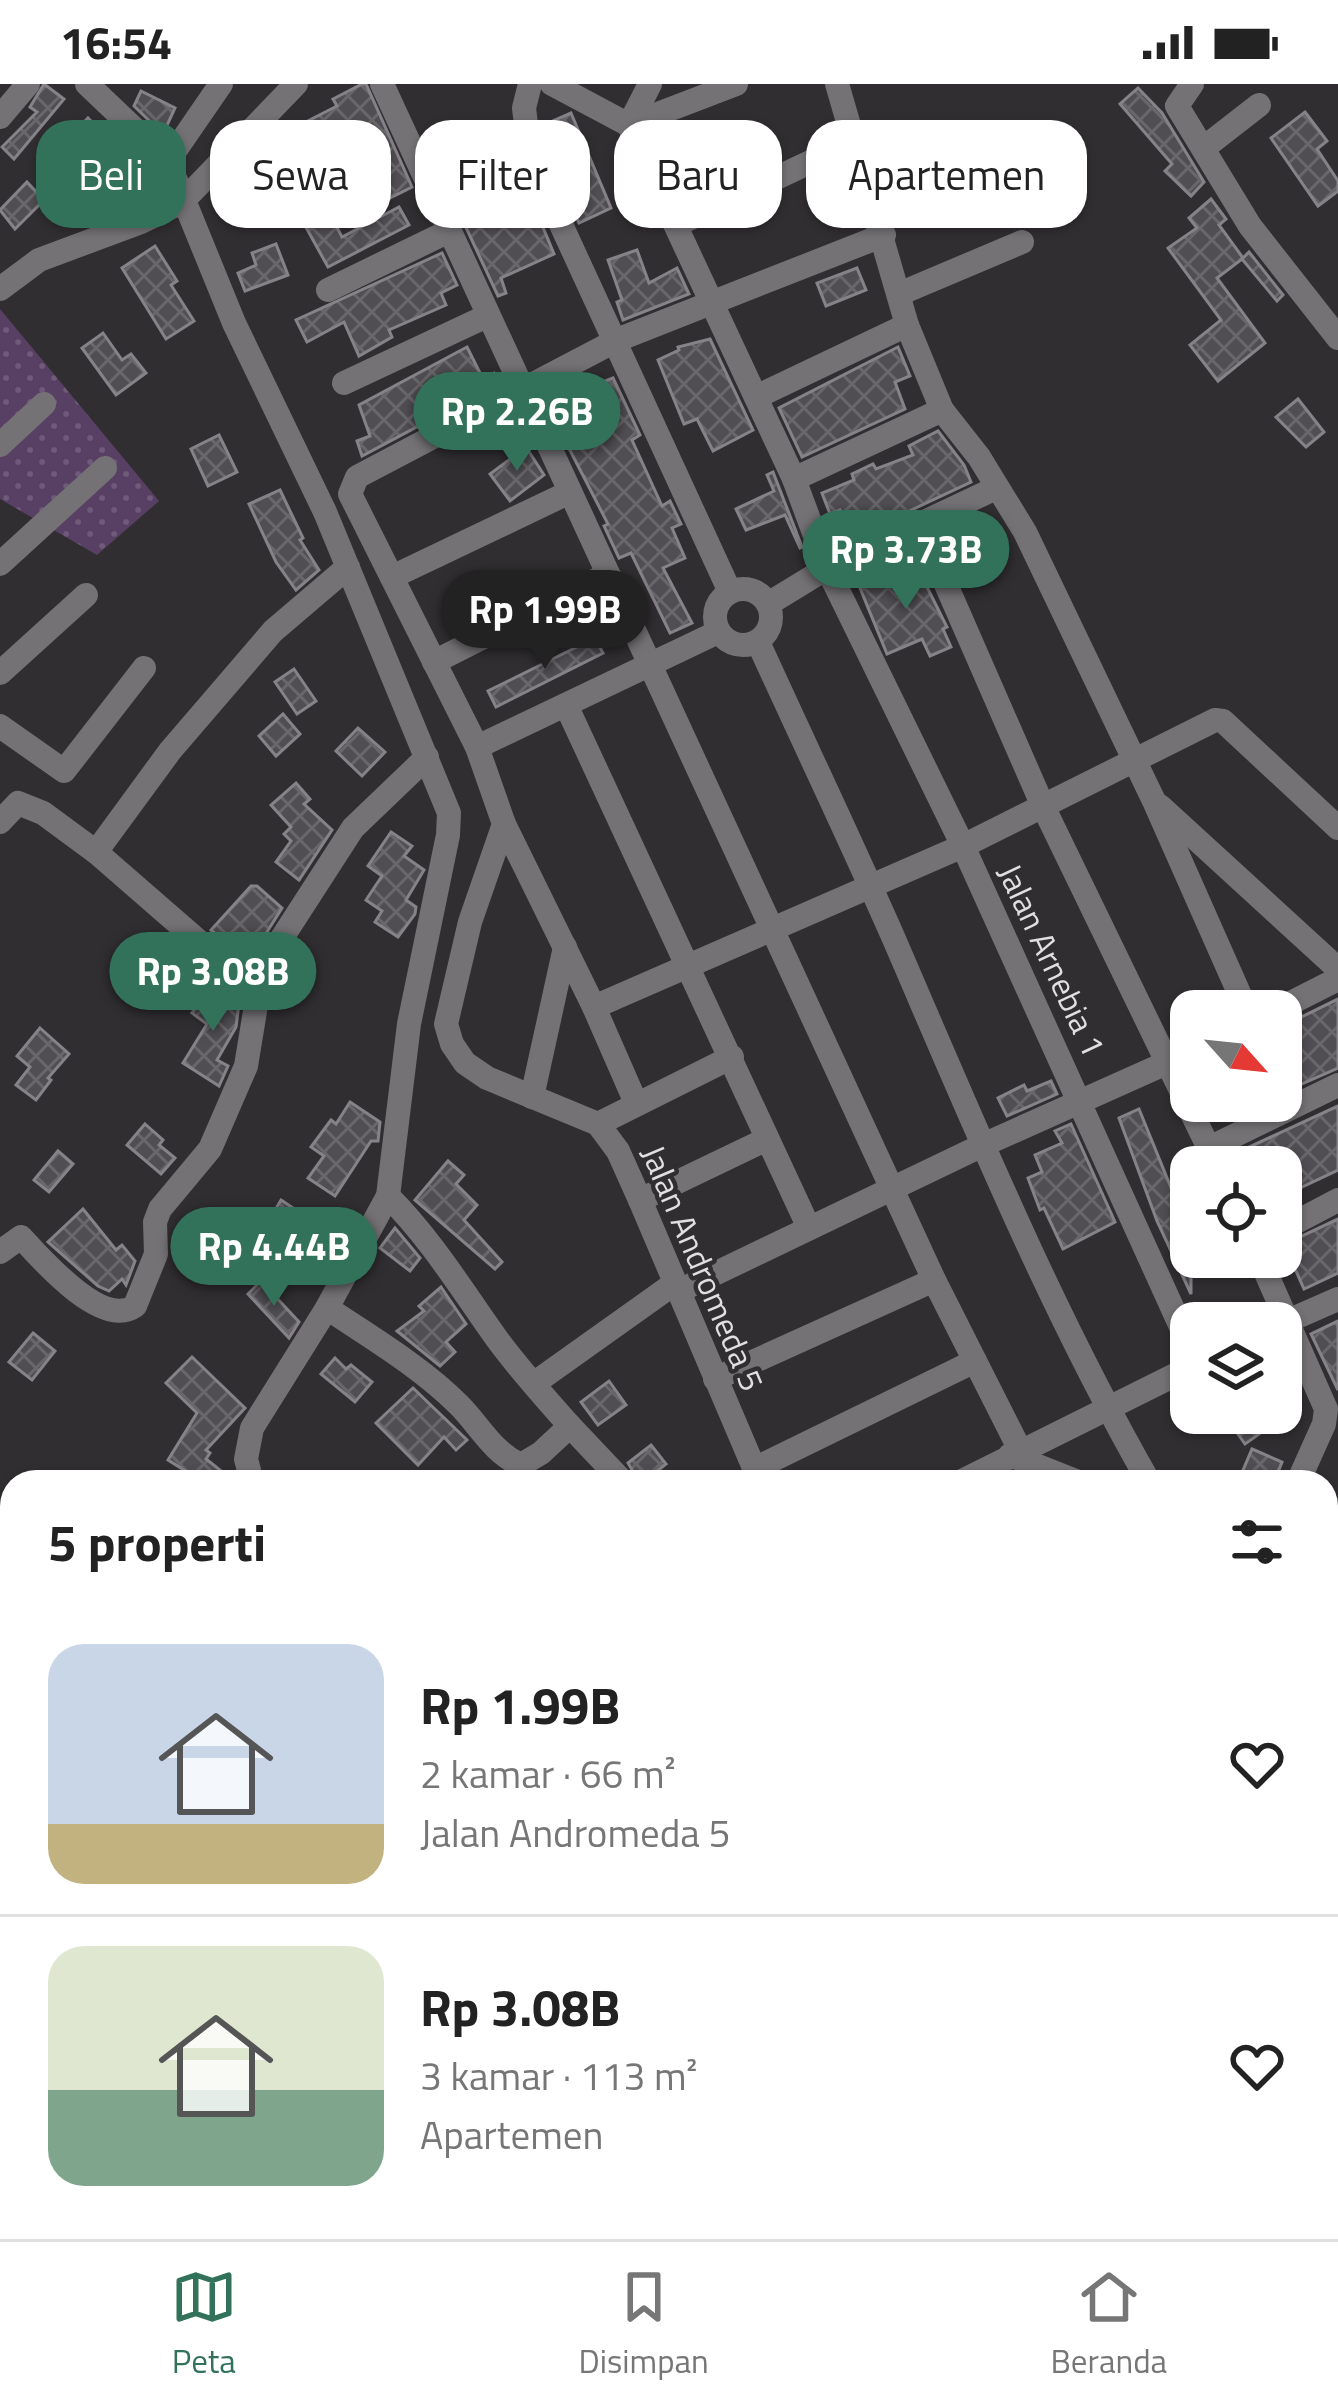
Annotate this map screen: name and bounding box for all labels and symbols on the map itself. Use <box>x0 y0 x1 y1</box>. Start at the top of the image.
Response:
pin: Rp 2.26B <box>393 372 641 474</box>
pin: Rp 3.73B <box>782 510 1030 612</box>
pin: Rp 1.99B <box>421 570 669 672</box>
street label: Jalan Arnebia 1 <box>985 855 1119 1065</box>
pin: Rp 3.08B <box>89 932 337 1034</box>
north arrow <box>1170 990 1302 1122</box>
street label: Jalan Andromeda 5 <box>629 1137 777 1399</box>
pin: Rp 4.44B <box>150 1207 398 1309</box>

